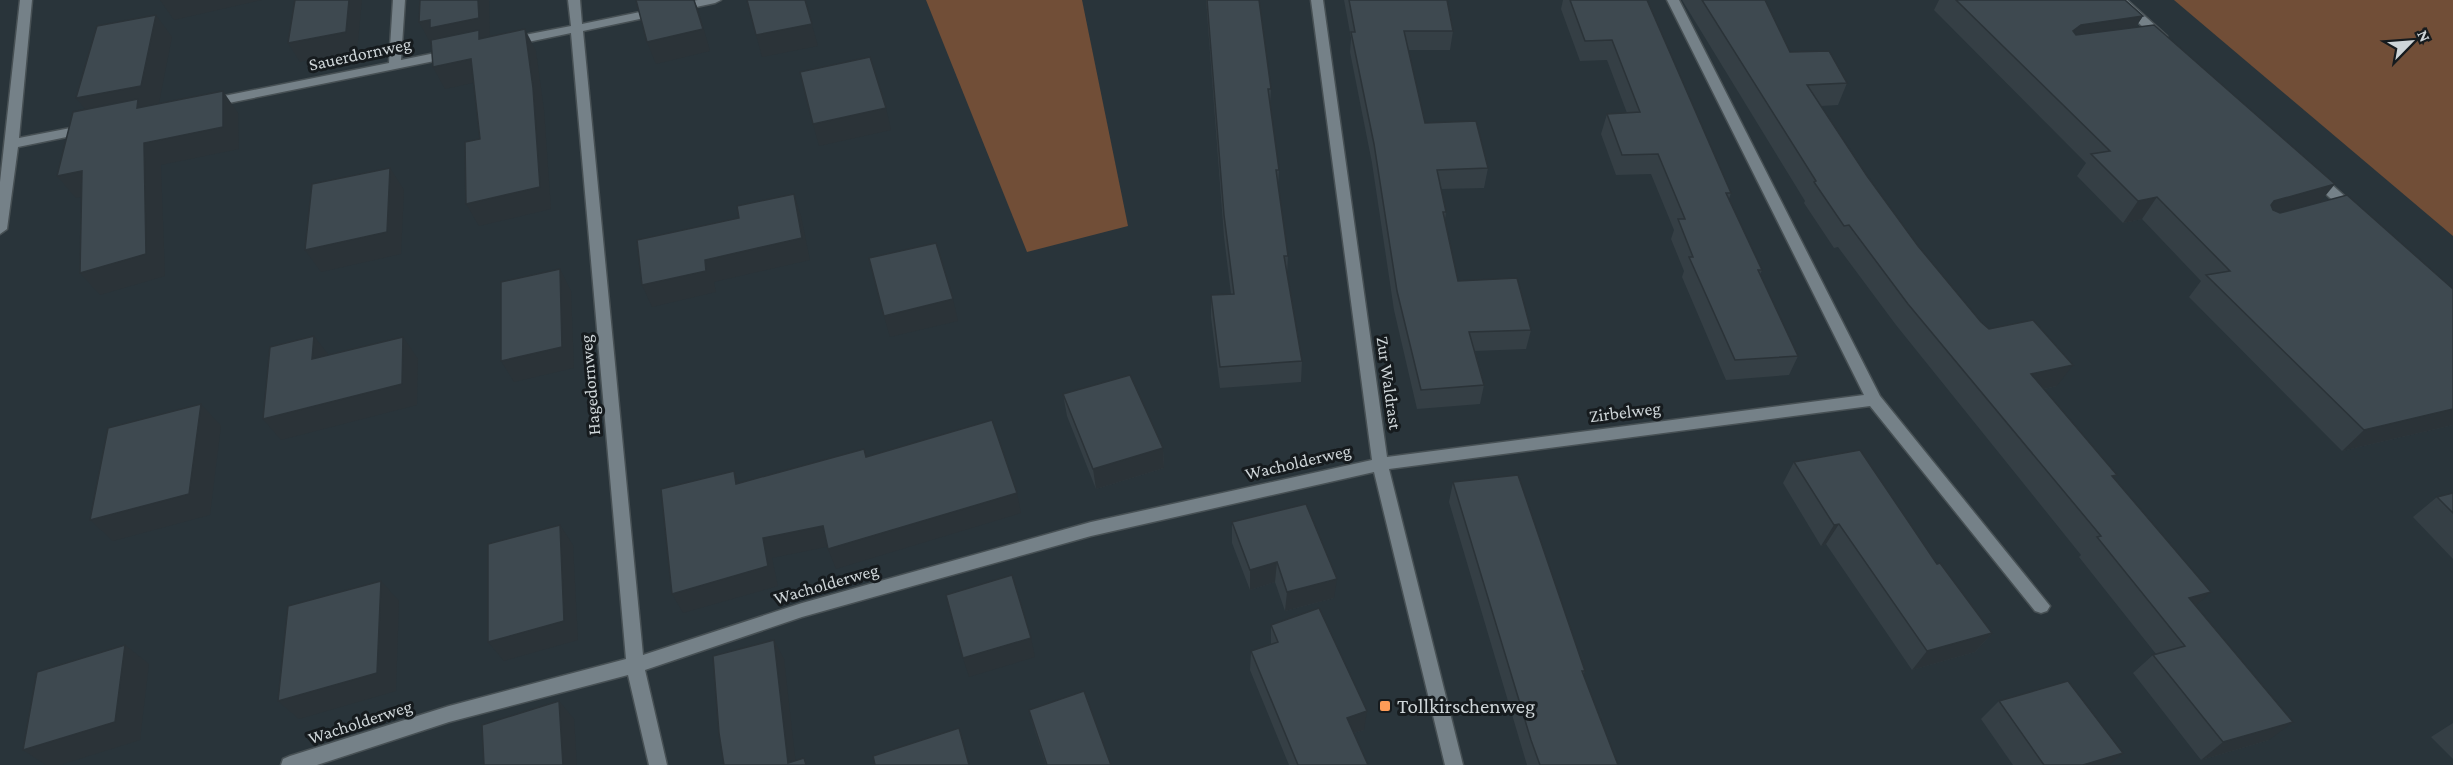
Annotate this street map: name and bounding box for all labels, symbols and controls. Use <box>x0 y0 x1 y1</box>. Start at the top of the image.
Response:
north arrow <box>2381 12 2441 72</box>
text: N <box>2414 27 2434 44</box>
street label: Sauerdornweg <box>307 33 413 75</box>
street label: Hagedornweg <box>576 334 604 436</box>
street label: Zur Waldrast <box>1373 335 1406 432</box>
street label: Zirbelweg <box>1588 398 1662 426</box>
street label: Wacholderweg <box>1243 440 1353 484</box>
street label: Wacholderweg <box>771 559 881 609</box>
place label: Tollkirschenweg <box>1397 694 1535 718</box>
street label: Wacholderweg <box>305 696 415 748</box>
marker: Tollkirschenweg <box>1378 699 1392 713</box>

